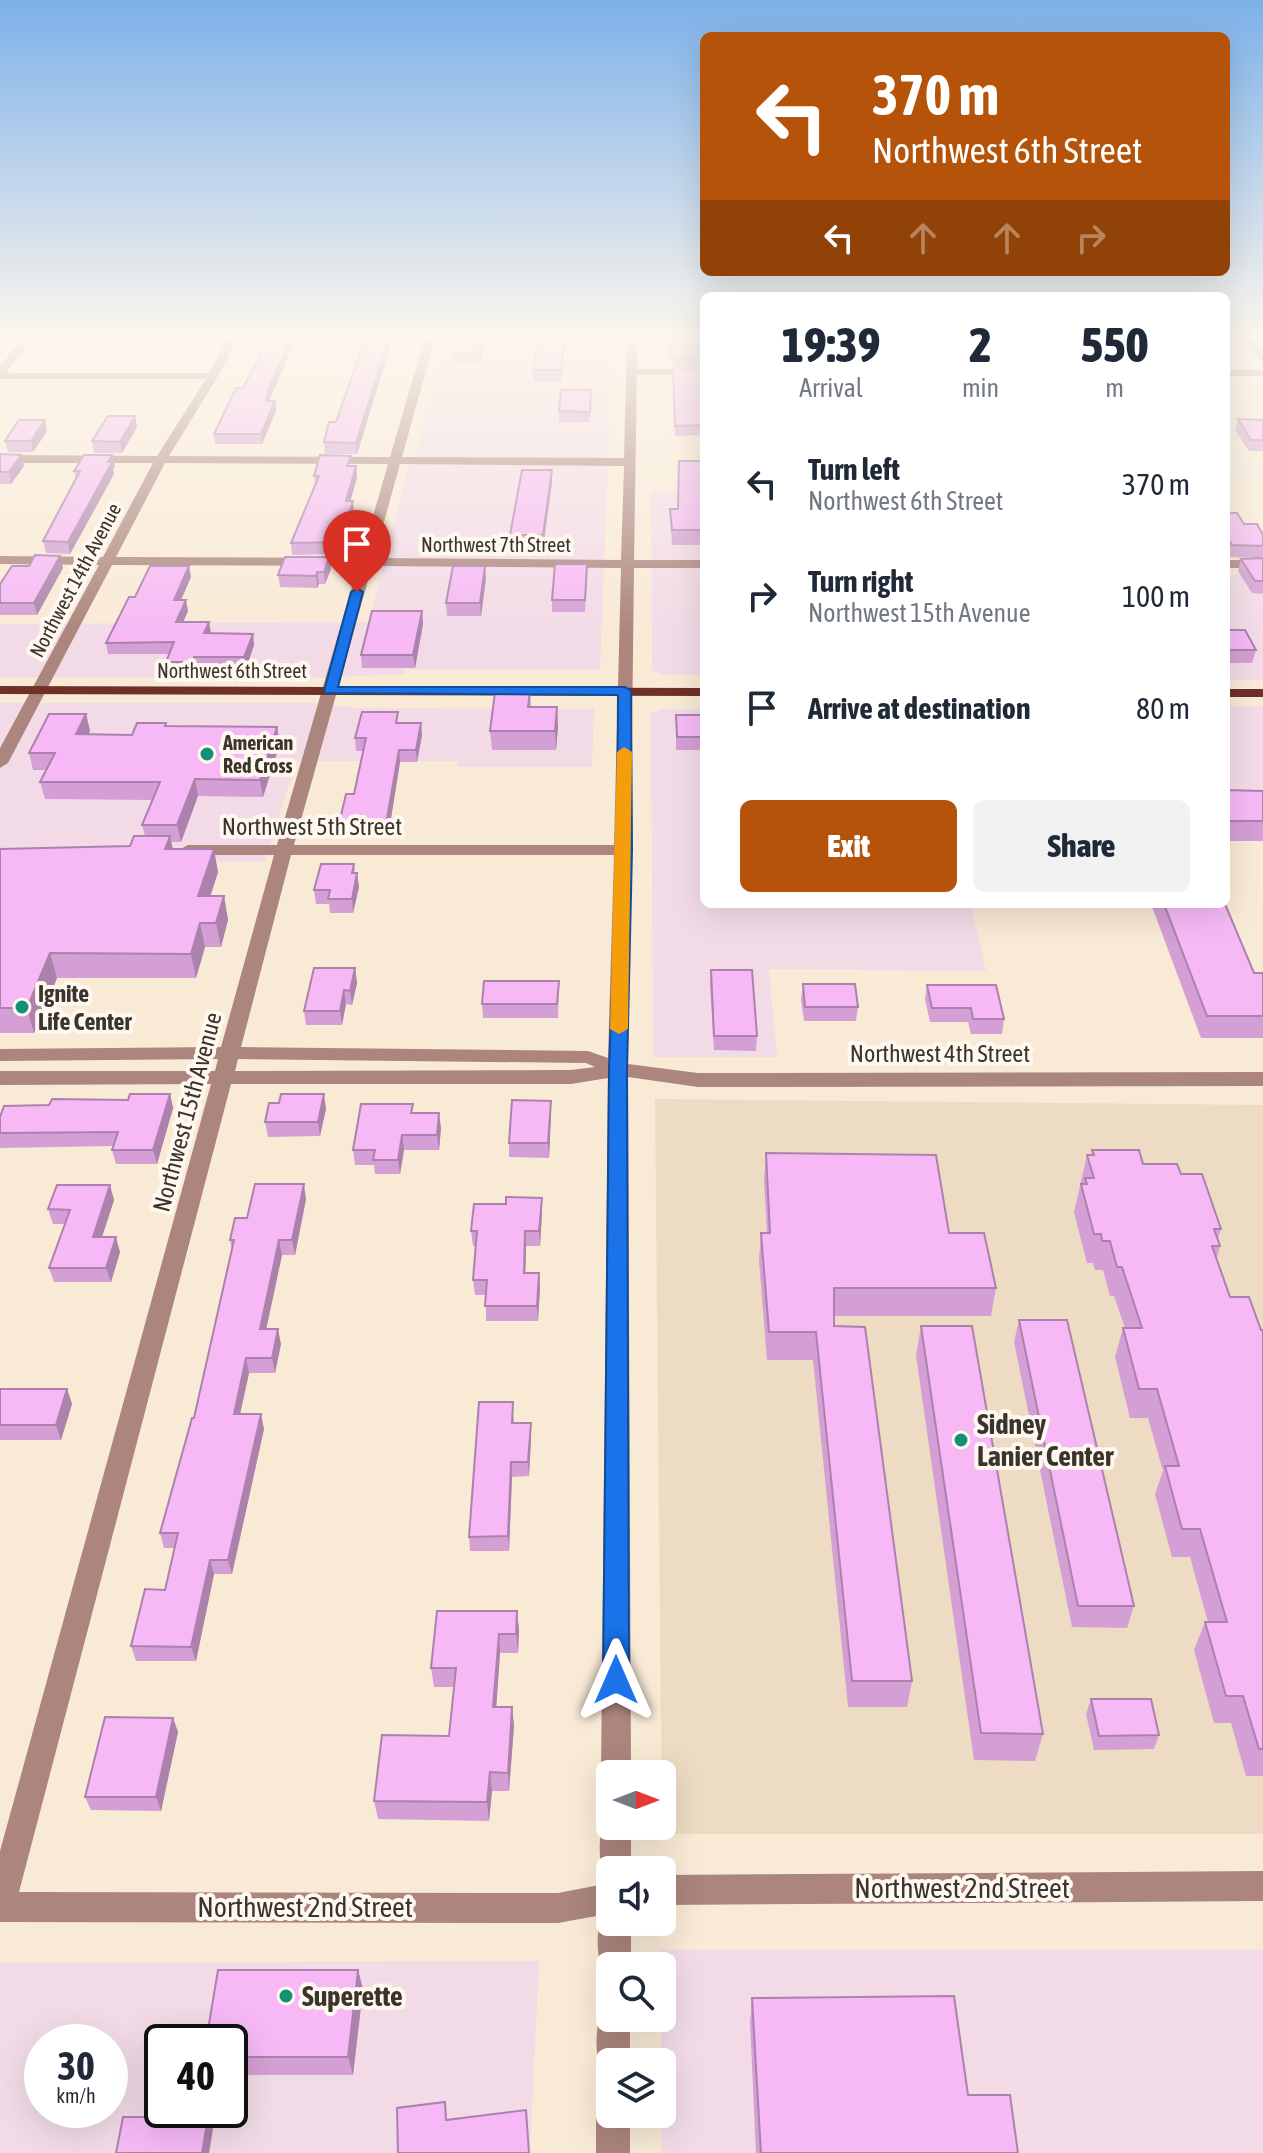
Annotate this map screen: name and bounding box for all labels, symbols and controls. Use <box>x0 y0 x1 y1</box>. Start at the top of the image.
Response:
text: 370 m <box>872 63 999 127</box>
icon: left <box>740 64 844 168</box>
text: Northwest 6th Street <box>872 129 1142 171</box>
icon: left <box>817 216 861 260</box>
icon: ahead <box>901 216 945 260</box>
icon: ahead <box>985 216 1029 260</box>
icon: right <box>1069 216 1113 260</box>
text: 19:39 <box>782 317 880 372</box>
text: 2 <box>969 317 992 372</box>
text: 550 <box>1081 317 1148 372</box>
text: Arrival <box>799 373 863 403</box>
text: min <box>962 373 999 403</box>
text: m <box>1105 373 1124 403</box>
text: Turn left <box>808 452 900 486</box>
icon: left <box>740 462 784 506</box>
text: 370 m <box>1122 467 1190 501</box>
text: Northwest 6th Street <box>808 486 1003 516</box>
street label: Northwest 14th Avenue <box>25 499 125 661</box>
pin <box>323 510 391 592</box>
icon: arrive <box>335 522 379 566</box>
street label: Northwest 7th Street <box>421 533 571 556</box>
text: Turn right <box>808 564 914 598</box>
icon: right <box>740 574 784 618</box>
text: 100 m <box>1122 579 1190 613</box>
text: Northwest 15th Avenue <box>808 598 1030 628</box>
street label: Northwest 6th Street <box>157 659 307 682</box>
icon: arrive <box>740 686 784 730</box>
text: Arrive at destination <box>808 691 1030 725</box>
text: 80 m <box>1136 691 1190 725</box>
place label: American Red Cross <box>222 731 293 777</box>
marker: American Red Cross <box>198 745 216 763</box>
button: Exit <box>740 800 957 892</box>
button: Share <box>973 800 1190 892</box>
street label: Northwest 5th Street <box>222 813 402 840</box>
place label: Ignite Life Center <box>38 980 133 1035</box>
marker: Ignite Life Center <box>13 998 31 1016</box>
street label: Northwest 15th Avenue <box>147 1009 227 1215</box>
street label: Northwest 4th Street <box>850 1040 1030 1067</box>
place label: Sidney Lanier Center <box>977 1408 1114 1472</box>
marker: Sidney Lanier Center <box>952 1431 970 1449</box>
position arrow <box>574 1638 658 1722</box>
north arrow <box>596 1760 676 1840</box>
map controls <box>596 1760 676 2128</box>
button: sound <box>596 1856 676 1936</box>
street label: Northwest 2nd Street <box>854 1872 1070 1904</box>
street label: Northwest 2nd Street <box>197 1891 413 1923</box>
button: search <box>596 1952 676 2032</box>
place label: Superette <box>302 1980 403 2012</box>
marker: Superette <box>277 1987 295 2005</box>
speed limit sign: 40 <box>144 2024 248 2128</box>
text: 30 <box>57 2043 95 2088</box>
button: layers <box>596 2048 676 2128</box>
text: km/h <box>56 2084 96 2107</box>

